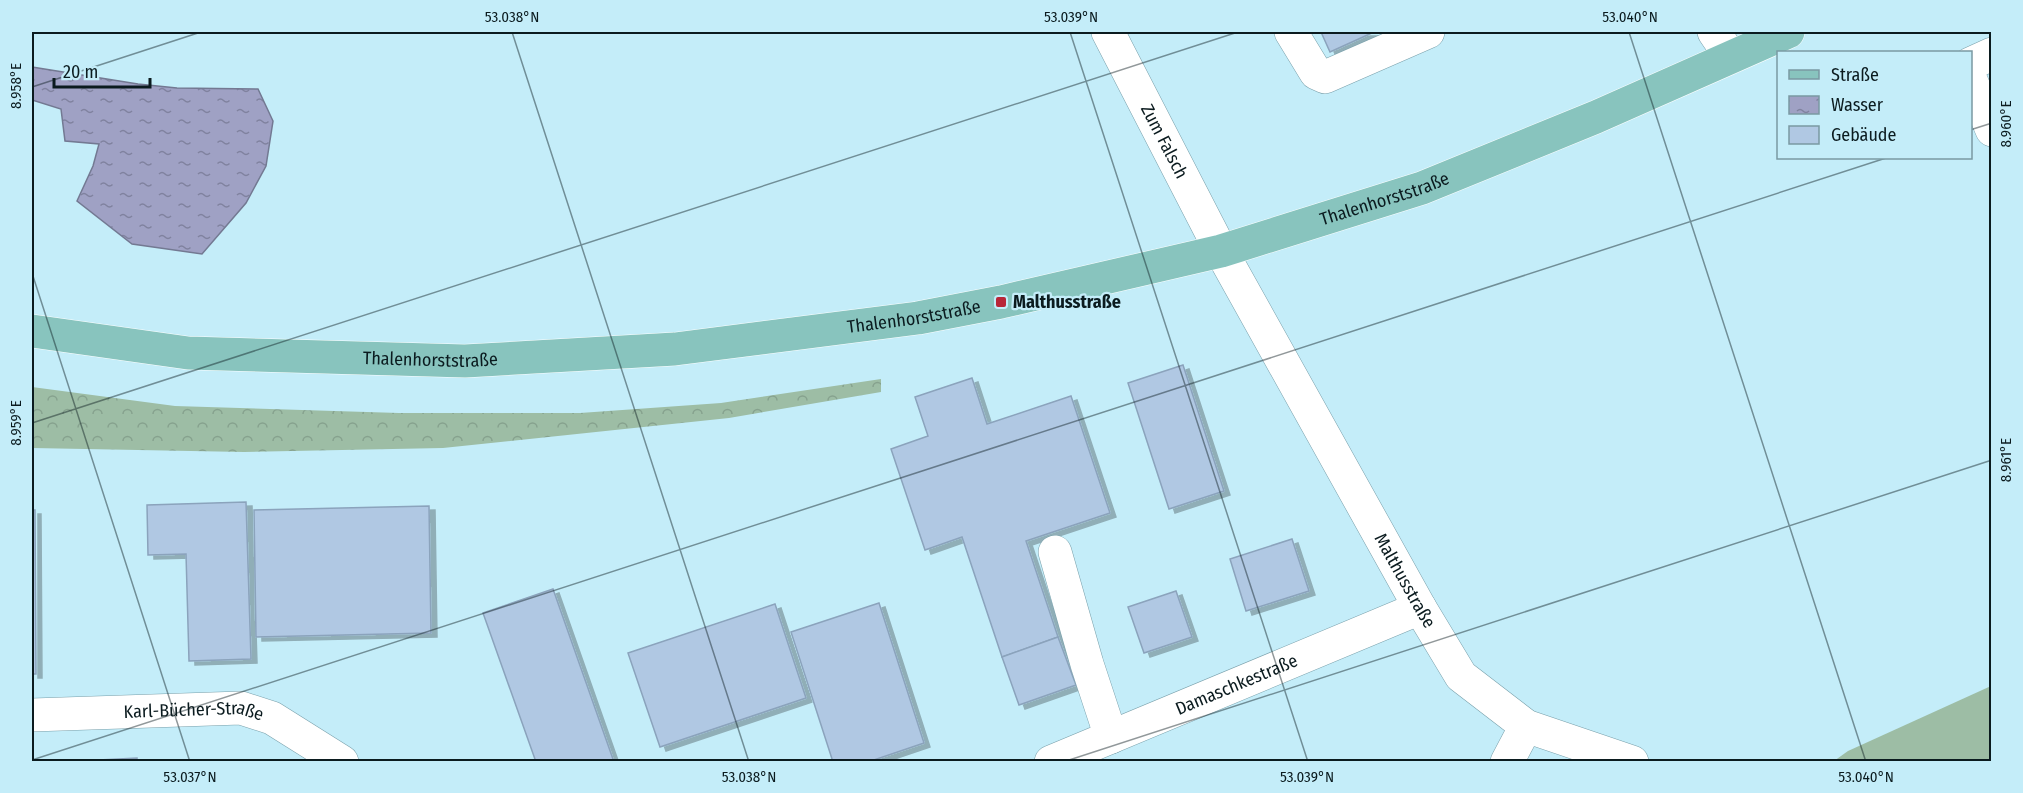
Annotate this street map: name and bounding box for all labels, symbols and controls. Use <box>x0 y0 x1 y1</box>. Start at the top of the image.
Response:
text: 53.038°N <box>485 8 539 26</box>
text: 53.039°N <box>1044 8 1098 26</box>
text: 53.040°N <box>1602 8 1658 26</box>
scale bar <box>54 51 150 89</box>
legend <box>1777 51 1972 159</box>
text: 20 m <box>63 61 98 83</box>
text: 8.958°E <box>7 63 25 109</box>
text: Straße <box>1831 64 1879 86</box>
text: Wasser <box>1831 94 1884 116</box>
street label: Zum Falsch <box>1136 100 1193 182</box>
text: 8.960°E <box>1997 101 2015 147</box>
text: Gebäude <box>1831 124 1897 146</box>
street label: Thalenhorststraße <box>1317 167 1453 230</box>
place label: Malthusstraße <box>1013 291 1121 313</box>
street label: Thalenhorststraße <box>846 295 982 338</box>
marker: Malthusstraße <box>994 295 1008 309</box>
street label: Thalenhorststraße <box>363 347 498 372</box>
text: 8.959°E <box>7 400 25 446</box>
text: 8.961°E <box>1997 438 2015 482</box>
street label: Malthusstraße <box>1370 529 1441 632</box>
street label: Damaschkestraße <box>1172 649 1301 720</box>
street label: Karl-Bücher-Straße <box>123 696 267 726</box>
text: 53.037°N <box>163 768 217 786</box>
text: 53.038°N <box>722 768 776 786</box>
text: 53.039°N <box>1280 768 1334 786</box>
text: 53.040°N <box>1838 768 1894 786</box>

